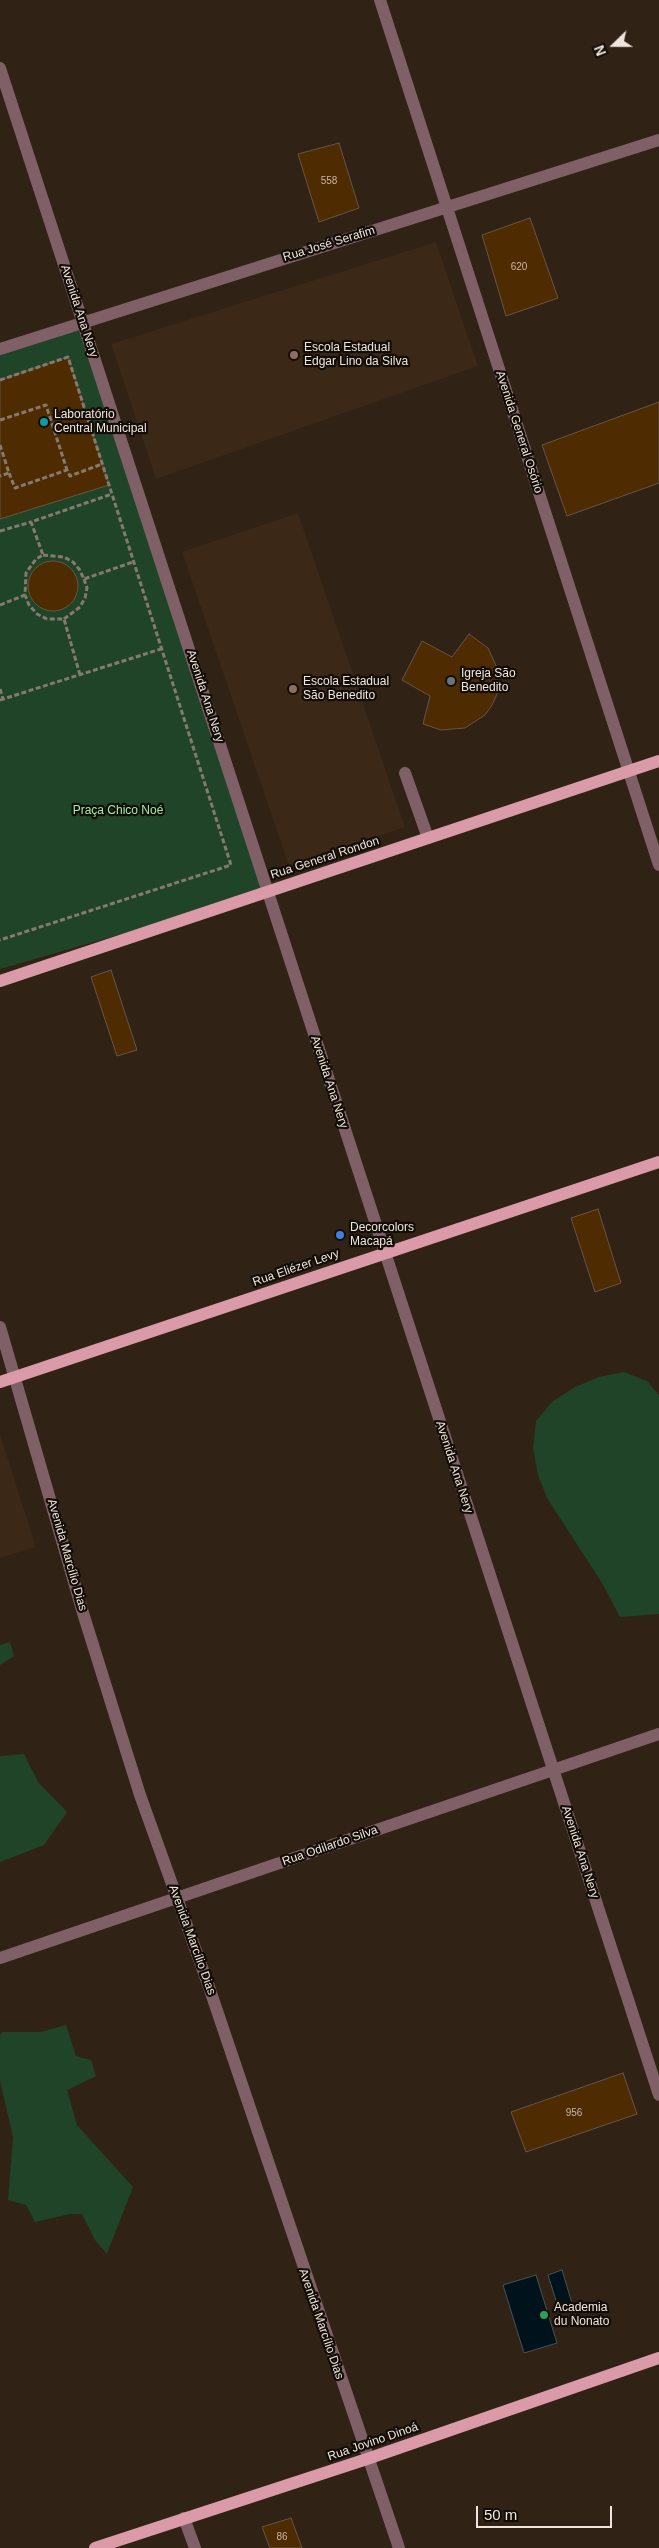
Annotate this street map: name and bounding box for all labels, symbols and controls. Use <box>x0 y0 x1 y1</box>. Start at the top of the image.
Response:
north arrow <box>589 20 639 70</box>
text: N <box>591 43 609 58</box>
house number: 558 <box>321 175 337 187</box>
street label: Rua José Serafim <box>281 223 377 265</box>
house number: 620 <box>511 261 527 273</box>
street label: Avenida Ana Nery <box>57 263 101 359</box>
place label: Escola Estadual Edgar Lino da Silva <box>304 341 408 369</box>
marker: Escola Estadual Edgar Lino da Silva <box>288 349 300 361</box>
street label: Avenida General Osório <box>492 369 546 495</box>
place label: Laboratório Central Municipal <box>54 408 147 436</box>
marker: Laboratório Central Municipal <box>38 416 50 428</box>
street label: Avenida Ana Nery <box>183 648 227 744</box>
place label: Igreja São Benedito <box>461 667 516 695</box>
place label: Escola Estadual São Benedito <box>303 675 389 703</box>
marker: Igreja São Benedito <box>445 675 457 687</box>
marker: Escola Estadual São Benedito <box>287 683 299 695</box>
park label: Praça Chico Noé <box>73 804 163 818</box>
street label: Rua General Rondon <box>269 834 381 882</box>
street label: Avenida Ana Nery <box>307 1034 351 1130</box>
place label: Decorcolors Macapá <box>350 1221 414 1249</box>
marker: Decorcolors Macapá <box>334 1229 346 1241</box>
street label: Rua Eliézer Levy <box>251 1246 341 1290</box>
street label: Avenida Ana Nery <box>432 1419 476 1515</box>
street label: Avenida Marcílio Dias <box>44 1497 90 1613</box>
street label: Avenida Ana Nery <box>558 1804 602 1900</box>
street label: Rua Odilardo Silva <box>280 1823 380 1869</box>
street label: Avenida Marcílio Dias <box>165 1883 219 1997</box>
house number: 956 <box>566 2107 582 2119</box>
street label: Avenida Marcílio Dias <box>295 2267 347 2381</box>
place label: Academia du Nonato <box>554 2301 609 2329</box>
marker: Academia du Nonato <box>538 2309 550 2321</box>
street label: Rua Jovino Dinoá <box>326 2420 420 2464</box>
scale bar <box>479 2496 615 2528</box>
text: 50 m <box>484 2506 517 2523</box>
house number: 86 <box>276 2531 288 2543</box>

